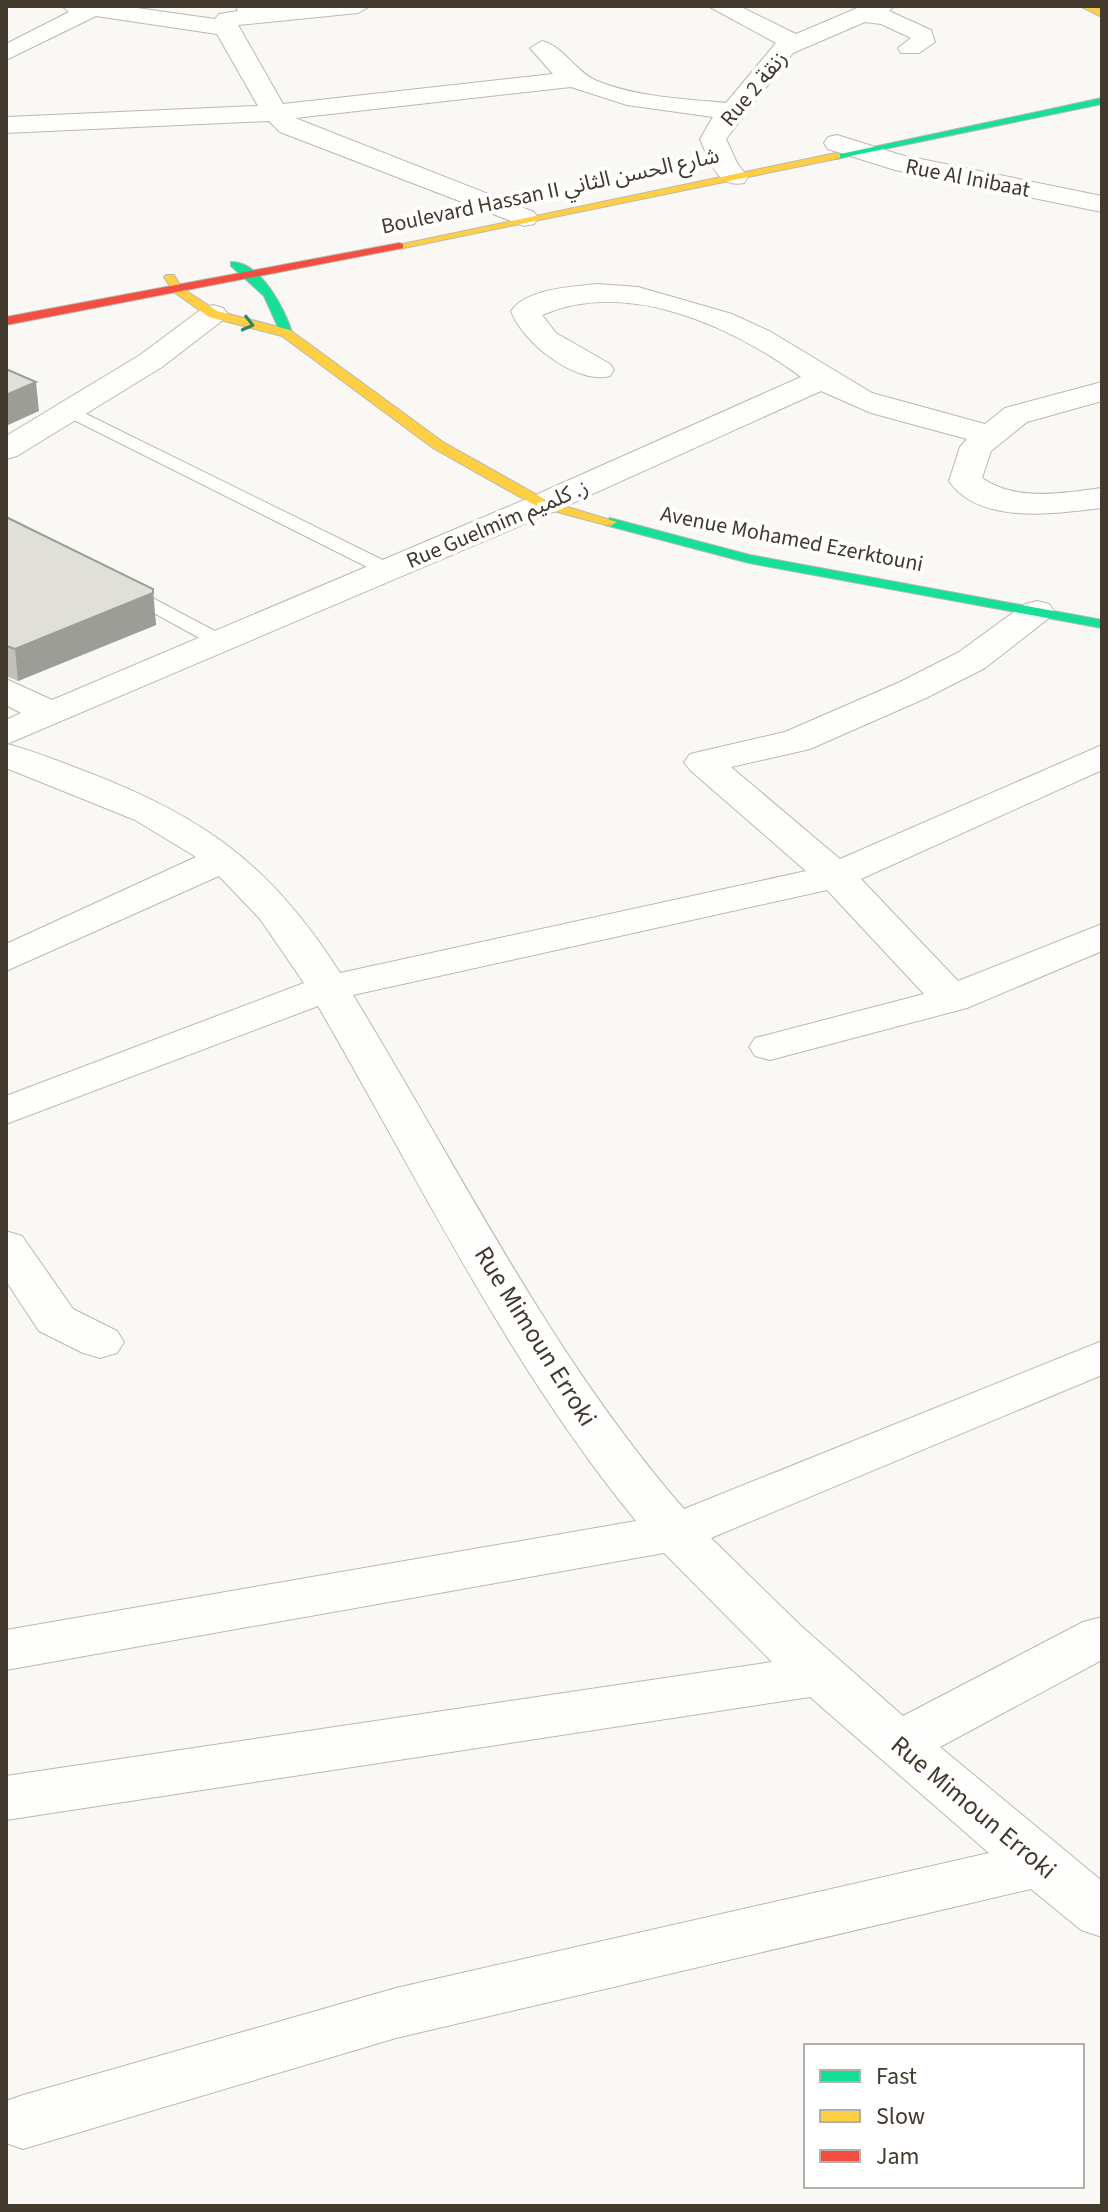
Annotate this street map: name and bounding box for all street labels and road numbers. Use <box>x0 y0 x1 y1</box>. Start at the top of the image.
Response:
street label: Rue 2 زنقة <box>713 44 795 133</box>
street label: Boulevard Hassan II شارع الحسن الثاني <box>378 139 722 243</box>
street label: Rue Al Inibaat <box>903 150 1033 206</box>
street label: Rue Guelmim ز. كلميم <box>401 471 593 577</box>
street label: Avenue Mohamed Ezerktouni <box>658 498 926 580</box>
street label: Rue Mimoun Erroki <box>465 1239 606 1434</box>
street label: Rue Mimoun Erroki <box>883 1727 1065 1888</box>

